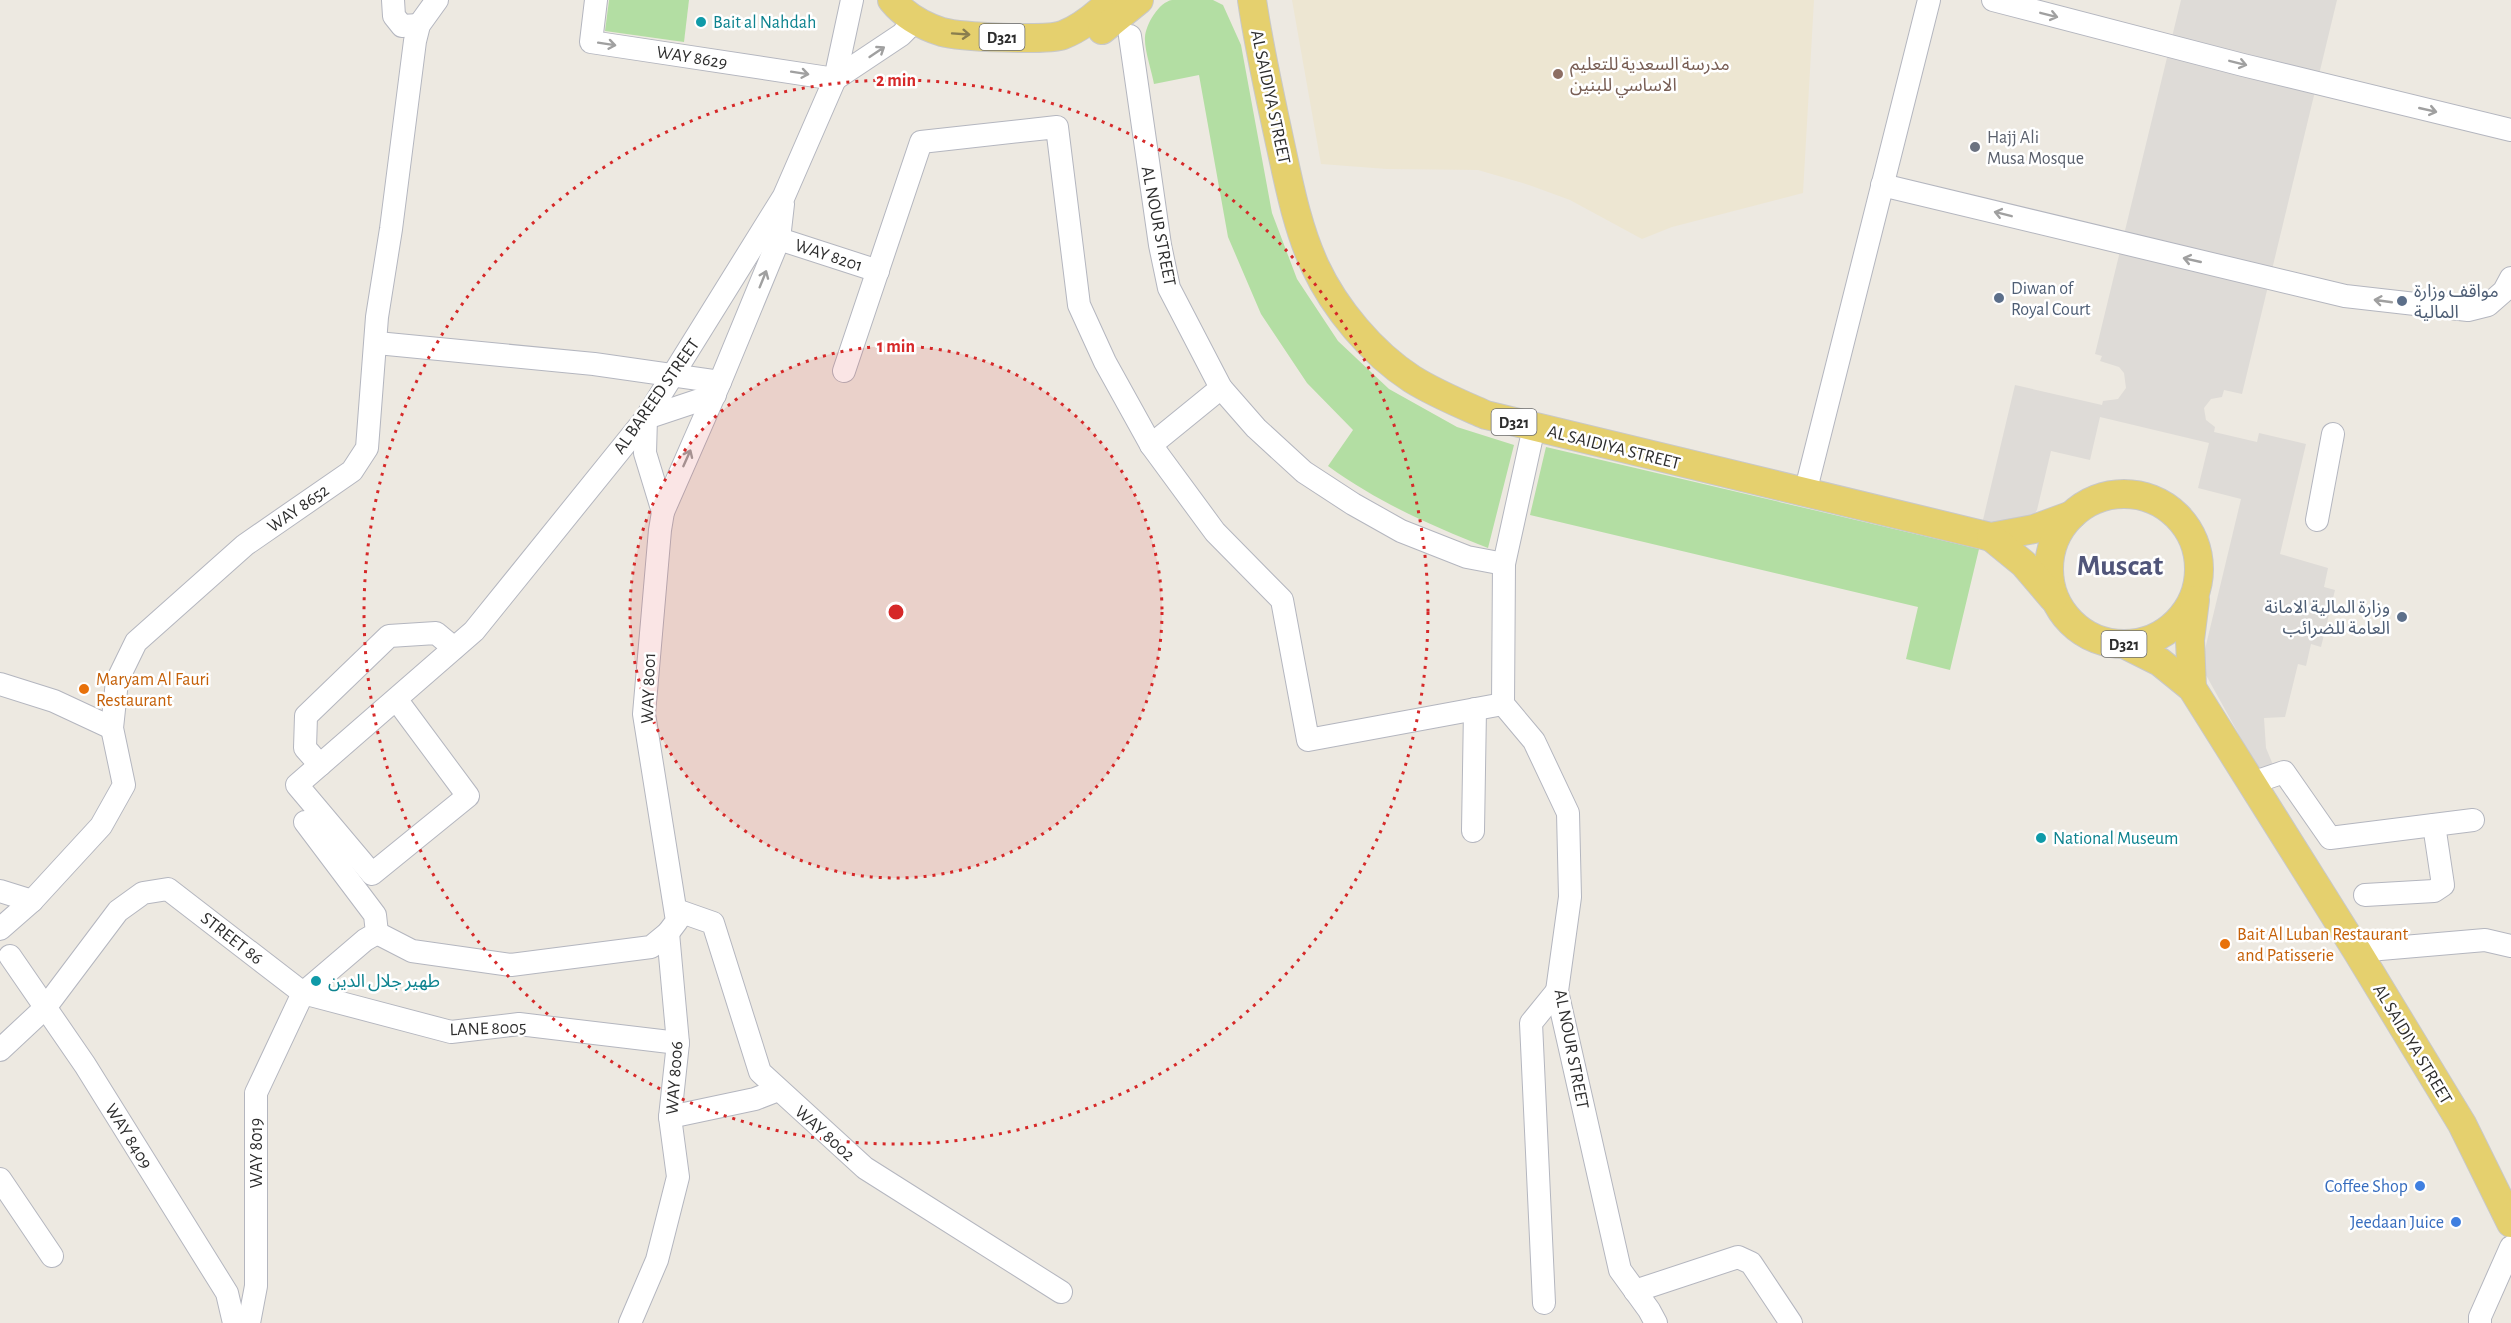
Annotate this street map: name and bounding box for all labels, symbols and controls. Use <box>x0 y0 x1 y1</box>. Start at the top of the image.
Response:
one-way arrow <box>2039 9 2058 21</box>
place label: Bait al Nahdah <box>713 14 816 32</box>
marker: Bait al Nahdah <box>694 15 708 29</box>
road number: D321 <box>980 24 1024 50</box>
one-way arrow <box>950 29 970 40</box>
street label: AL SAIDIYA STREET <box>1247 29 1293 166</box>
one-way arrow <box>597 39 617 50</box>
street label: WAY 8629 <box>655 44 728 72</box>
one-way arrow <box>868 46 884 58</box>
place label: مدرسة السعدية للتعليم الاساسي للبنين <box>1570 56 1730 98</box>
one-way arrow <box>2228 58 2247 70</box>
marker: مدرسة السعدية للتعليم الاساسي للبنين <box>1551 67 1565 81</box>
one-way arrow <box>790 68 810 79</box>
text: 2 min <box>876 72 916 90</box>
one-way arrow <box>2418 104 2437 116</box>
place label: Hajj Ali Musa Mosque <box>1987 129 2084 168</box>
marker: Hajj Ali Musa Mosque <box>1968 140 1982 154</box>
street label: AL NOUR STREET <box>1138 165 1178 288</box>
one-way arrow <box>1993 208 2012 220</box>
street label: WAY 8201 <box>793 237 865 275</box>
one-way arrow <box>2183 253 2202 265</box>
one-way arrow <box>758 270 769 288</box>
place label: Diwan of Royal Court <box>2011 280 2091 319</box>
place label: َمواقف وزارة المالية <box>2414 283 2499 322</box>
marker: Diwan of Royal Court <box>1992 291 2006 305</box>
marker: َمواقف وزارة المالية <box>2395 294 2409 308</box>
one-way arrow <box>2373 296 2393 307</box>
street label: AL BAREED STREET <box>610 336 703 457</box>
text: 1 min <box>877 338 915 356</box>
road number: D321 <box>1492 409 1537 435</box>
street label: AL SAIDIYA STREET <box>1545 423 1682 473</box>
one-way arrow <box>681 450 693 468</box>
street label: WAY 8652 <box>265 481 333 536</box>
district label: Muscat <box>2077 551 2163 581</box>
place label: وزارة المالية الامانة العامة للضرائب <box>2265 599 2390 639</box>
centre of rings <box>886 602 906 622</box>
marker: وزارة المالية الامانة العامة للضرائب <box>2395 610 2409 624</box>
road number: D321 <box>2102 631 2146 657</box>
street label: WAY 8001 <box>639 652 659 724</box>
place label: Maryam Al Fauri Restaurant <box>96 671 210 710</box>
marker: Maryam Al Fauri Restaurant <box>77 682 91 696</box>
place label: National Museum <box>2053 830 2178 848</box>
marker: National Museum <box>2034 831 2048 845</box>
street label: STREET 86 <box>197 909 266 968</box>
place label: Bait Al Luban Restaurant and Patisserie <box>2237 926 2409 965</box>
marker: Bait Al Luban Restaurant and Patisserie <box>2218 937 2232 951</box>
place label: طهير جلال الدين <box>328 973 440 992</box>
marker: طهير جلال الدين <box>309 974 323 988</box>
street label: AL SAIDIYA STREET <box>2369 981 2455 1108</box>
street label: AL NOUR STREET <box>1551 988 1591 1111</box>
street label: LANE 8005 <box>449 1019 527 1039</box>
street label: WAY 8006 <box>663 1041 687 1115</box>
street label: WAY 8409 <box>101 1101 155 1172</box>
street label: WAY 8002 <box>791 1102 858 1165</box>
street label: WAY 8019 <box>248 1118 266 1188</box>
place label: Coffee Shop <box>2325 1178 2408 1196</box>
marker: Coffee Shop <box>2413 1179 2427 1193</box>
place label: Jeedaan Juice <box>2350 1214 2444 1232</box>
marker: Jeedaan Juice <box>2449 1215 2463 1229</box>

